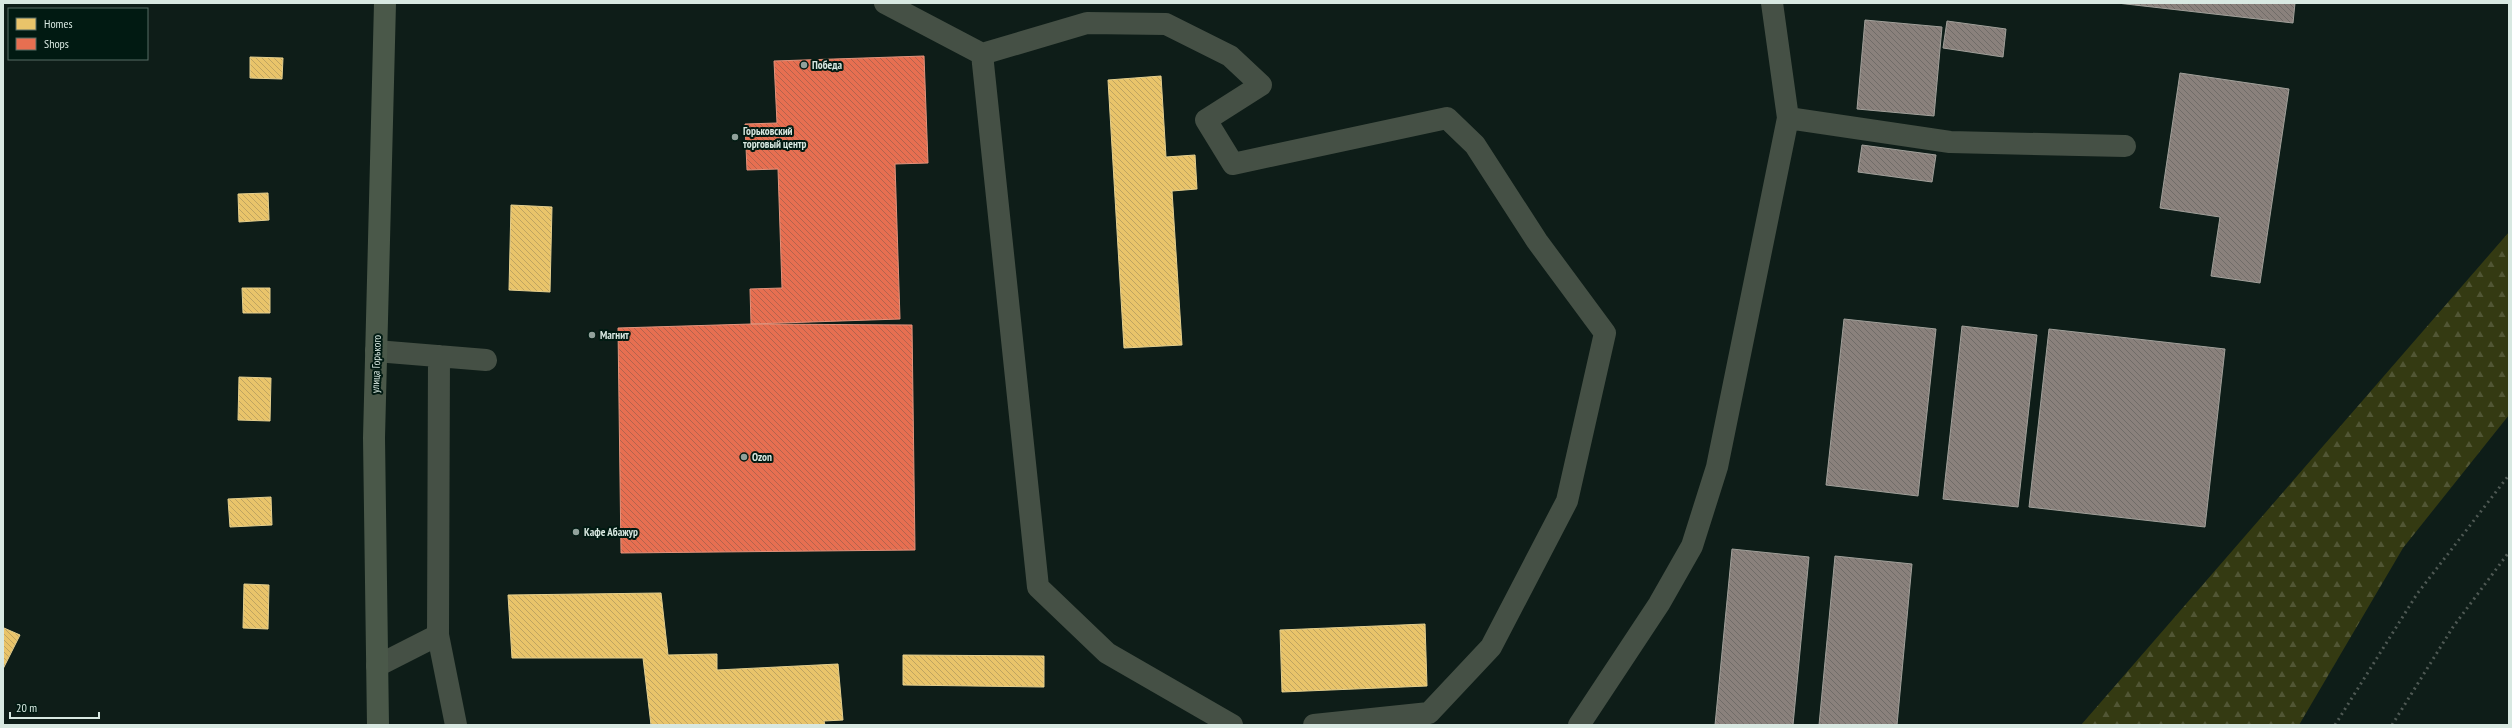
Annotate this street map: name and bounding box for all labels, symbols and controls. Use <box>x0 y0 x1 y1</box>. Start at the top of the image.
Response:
legend <box>8 8 148 60</box>
text: Homes <box>44 16 72 31</box>
text: Shops <box>44 36 69 51</box>
place label: Победа <box>812 58 842 72</box>
marker: Победа <box>799 60 809 70</box>
place label: Горьковский торговый центр <box>743 124 807 151</box>
marker: Горьковский торговый центр <box>730 132 740 142</box>
place label: Магнит <box>600 328 629 342</box>
marker: Магнит <box>587 330 597 340</box>
street label: улица Горького <box>368 334 384 393</box>
place label: Ozon <box>752 450 772 464</box>
marker: Ozon <box>739 452 749 462</box>
place label: Кафе Абажур <box>584 525 638 539</box>
marker: Кафе Абажур <box>571 527 581 537</box>
scale bar <box>10 694 99 720</box>
text: 20 m <box>16 700 37 715</box>

